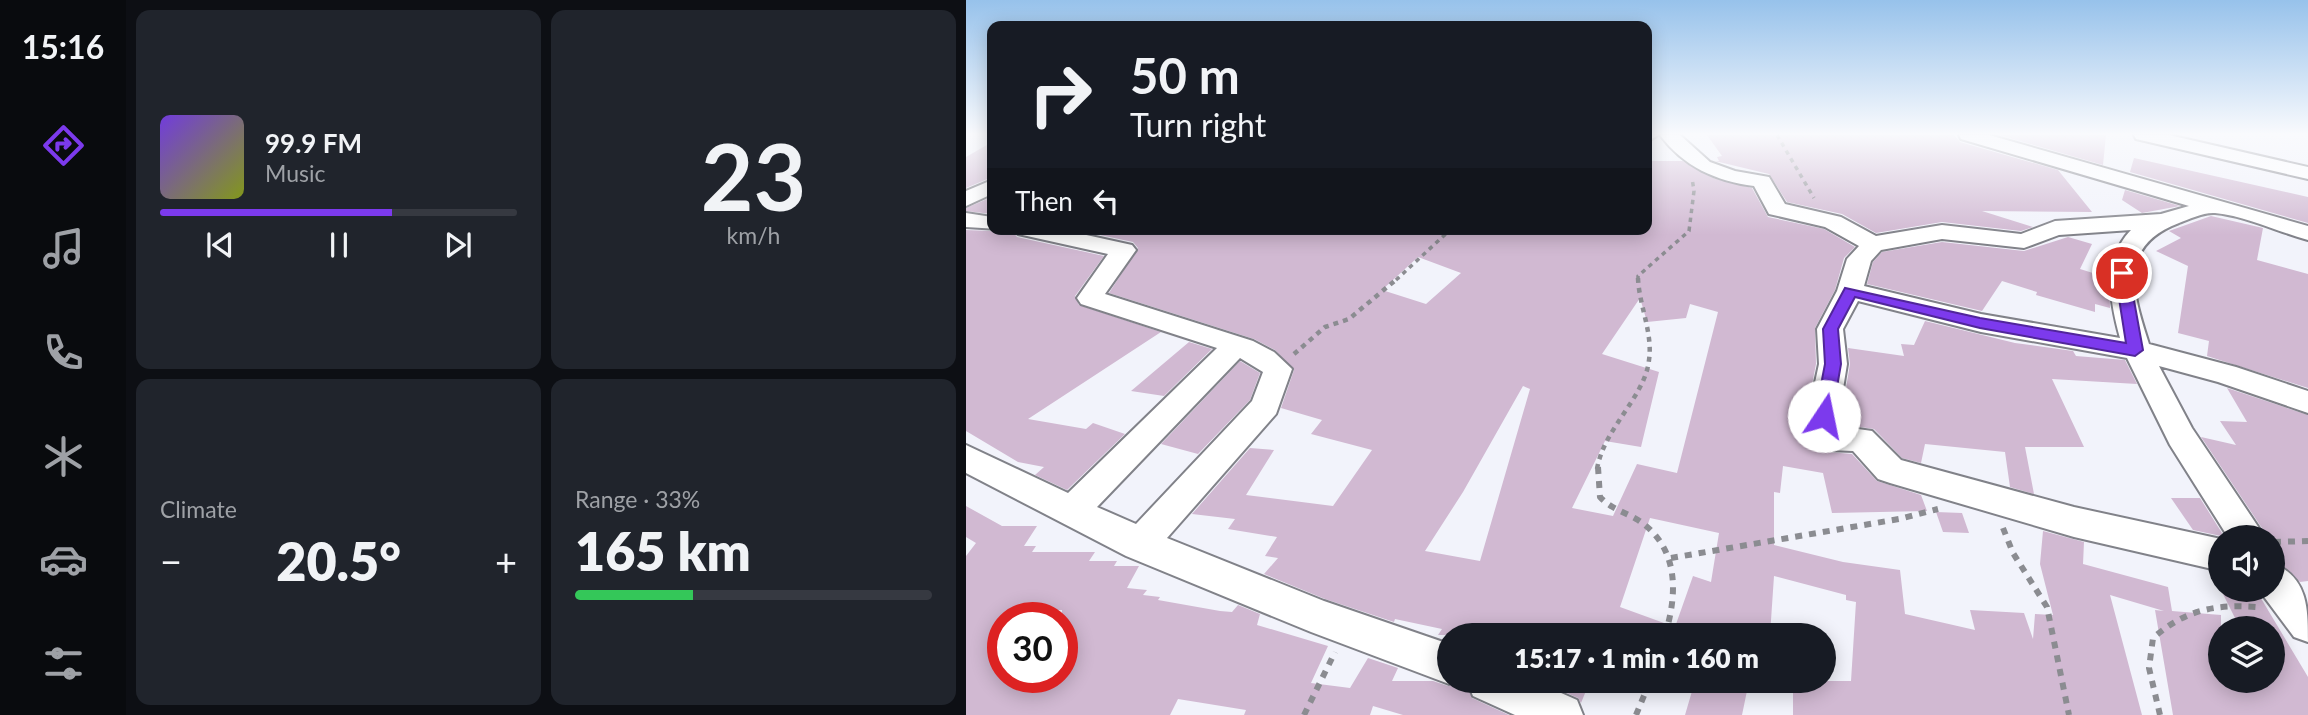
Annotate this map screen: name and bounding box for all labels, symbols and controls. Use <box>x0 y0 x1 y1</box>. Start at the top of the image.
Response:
text: 15:16 <box>22 27 104 66</box>
text: 50 m <box>1130 46 1240 104</box>
icon: right <box>1015 49 1106 140</box>
text: Turn right <box>1130 105 1266 144</box>
icon: directions <box>39 121 88 170</box>
text: 23 <box>701 121 806 230</box>
text: 99.9 FM <box>265 127 362 159</box>
text: Music <box>265 159 325 187</box>
icon: left <box>1087 182 1125 220</box>
text: Then <box>1015 185 1073 217</box>
text: km/h <box>727 221 780 249</box>
icon: music <box>39 224 88 273</box>
icon: previous <box>201 226 239 264</box>
icon: pause <box>320 226 358 264</box>
icon: next <box>439 226 477 264</box>
pin <box>2092 243 2152 303</box>
icon: arrive <box>2103 254 2141 292</box>
icon: phone <box>39 328 88 377</box>
position arrow <box>1787 379 1861 453</box>
icon: climate <box>39 432 88 481</box>
text: Range · 33% <box>575 485 700 513</box>
text: Climate <box>160 495 237 523</box>
text: 165 km <box>575 520 751 582</box>
map controls <box>2208 525 2285 693</box>
button: sound <box>2208 525 2285 602</box>
text: 20.5° <box>276 530 401 592</box>
icon: car <box>39 535 88 584</box>
text: − <box>160 538 182 584</box>
text: + <box>495 538 517 584</box>
speed limit sign: 30 <box>987 602 1078 693</box>
button: layers <box>2208 616 2285 693</box>
icon: filters <box>39 639 88 688</box>
text: 15:17 · 1 min · 160 m <box>1514 642 1759 674</box>

